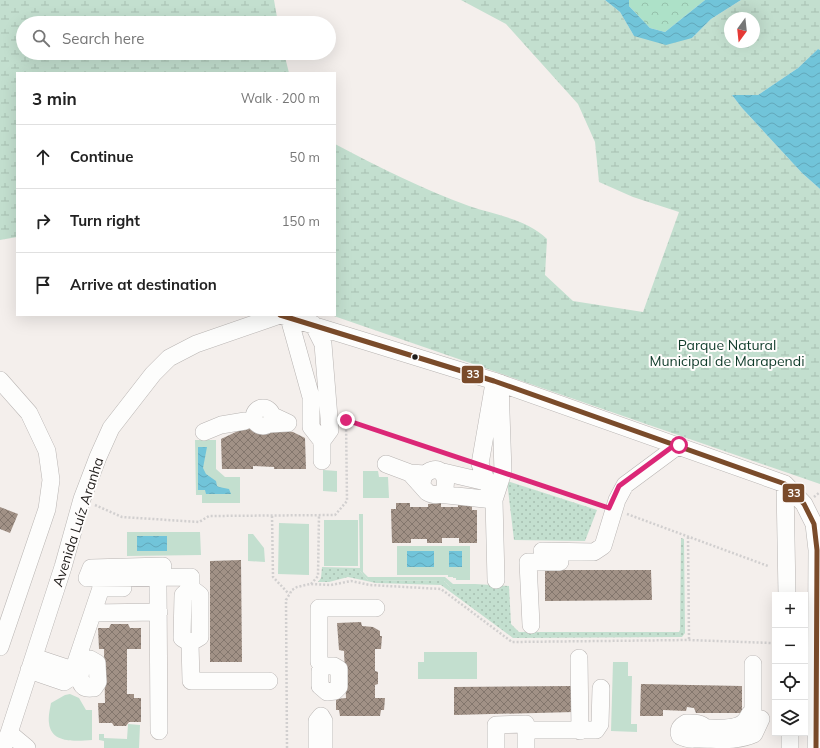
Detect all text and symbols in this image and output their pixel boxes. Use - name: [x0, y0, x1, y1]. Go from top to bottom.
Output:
- north arrow: [724, 12, 760, 48]
- search box: [16, 16, 336, 60]
- icon: search: [30, 27, 52, 49]
- text: Search here: [62, 29, 144, 48]
- text: 3 min: [32, 88, 77, 109]
- text: Walk · 200 m: [241, 90, 320, 106]
- icon: ahead: [32, 146, 54, 168]
- text: Continue: [70, 147, 133, 166]
- text: 50 m: [290, 149, 320, 165]
- icon: right: [32, 210, 54, 232]
- text: Turn right: [70, 211, 140, 230]
- text: 150 m: [282, 213, 320, 229]
- icon: arrive: [32, 274, 54, 296]
- text: Arrive at destination: [70, 275, 217, 294]
- park label: Parque Natural Municipal de Marapendi: [649, 336, 805, 370]
- unlabelled marker: [410, 352, 420, 362]
- line badge: 33: [461, 365, 484, 384]
- text: 33: [466, 367, 480, 381]
- route end: [337, 411, 355, 429]
- route start: [670, 436, 688, 454]
- street label: Avenida Luíz Aranha: [49, 455, 107, 589]
- line badge: 33: [782, 483, 805, 503]
- text: 33: [787, 486, 801, 500]
- map controls: [772, 592, 808, 736]
- button: +: [772, 592, 808, 628]
- button: −: [772, 628, 808, 664]
- button: locate: [772, 664, 808, 700]
- button: layers: [772, 700, 808, 736]

